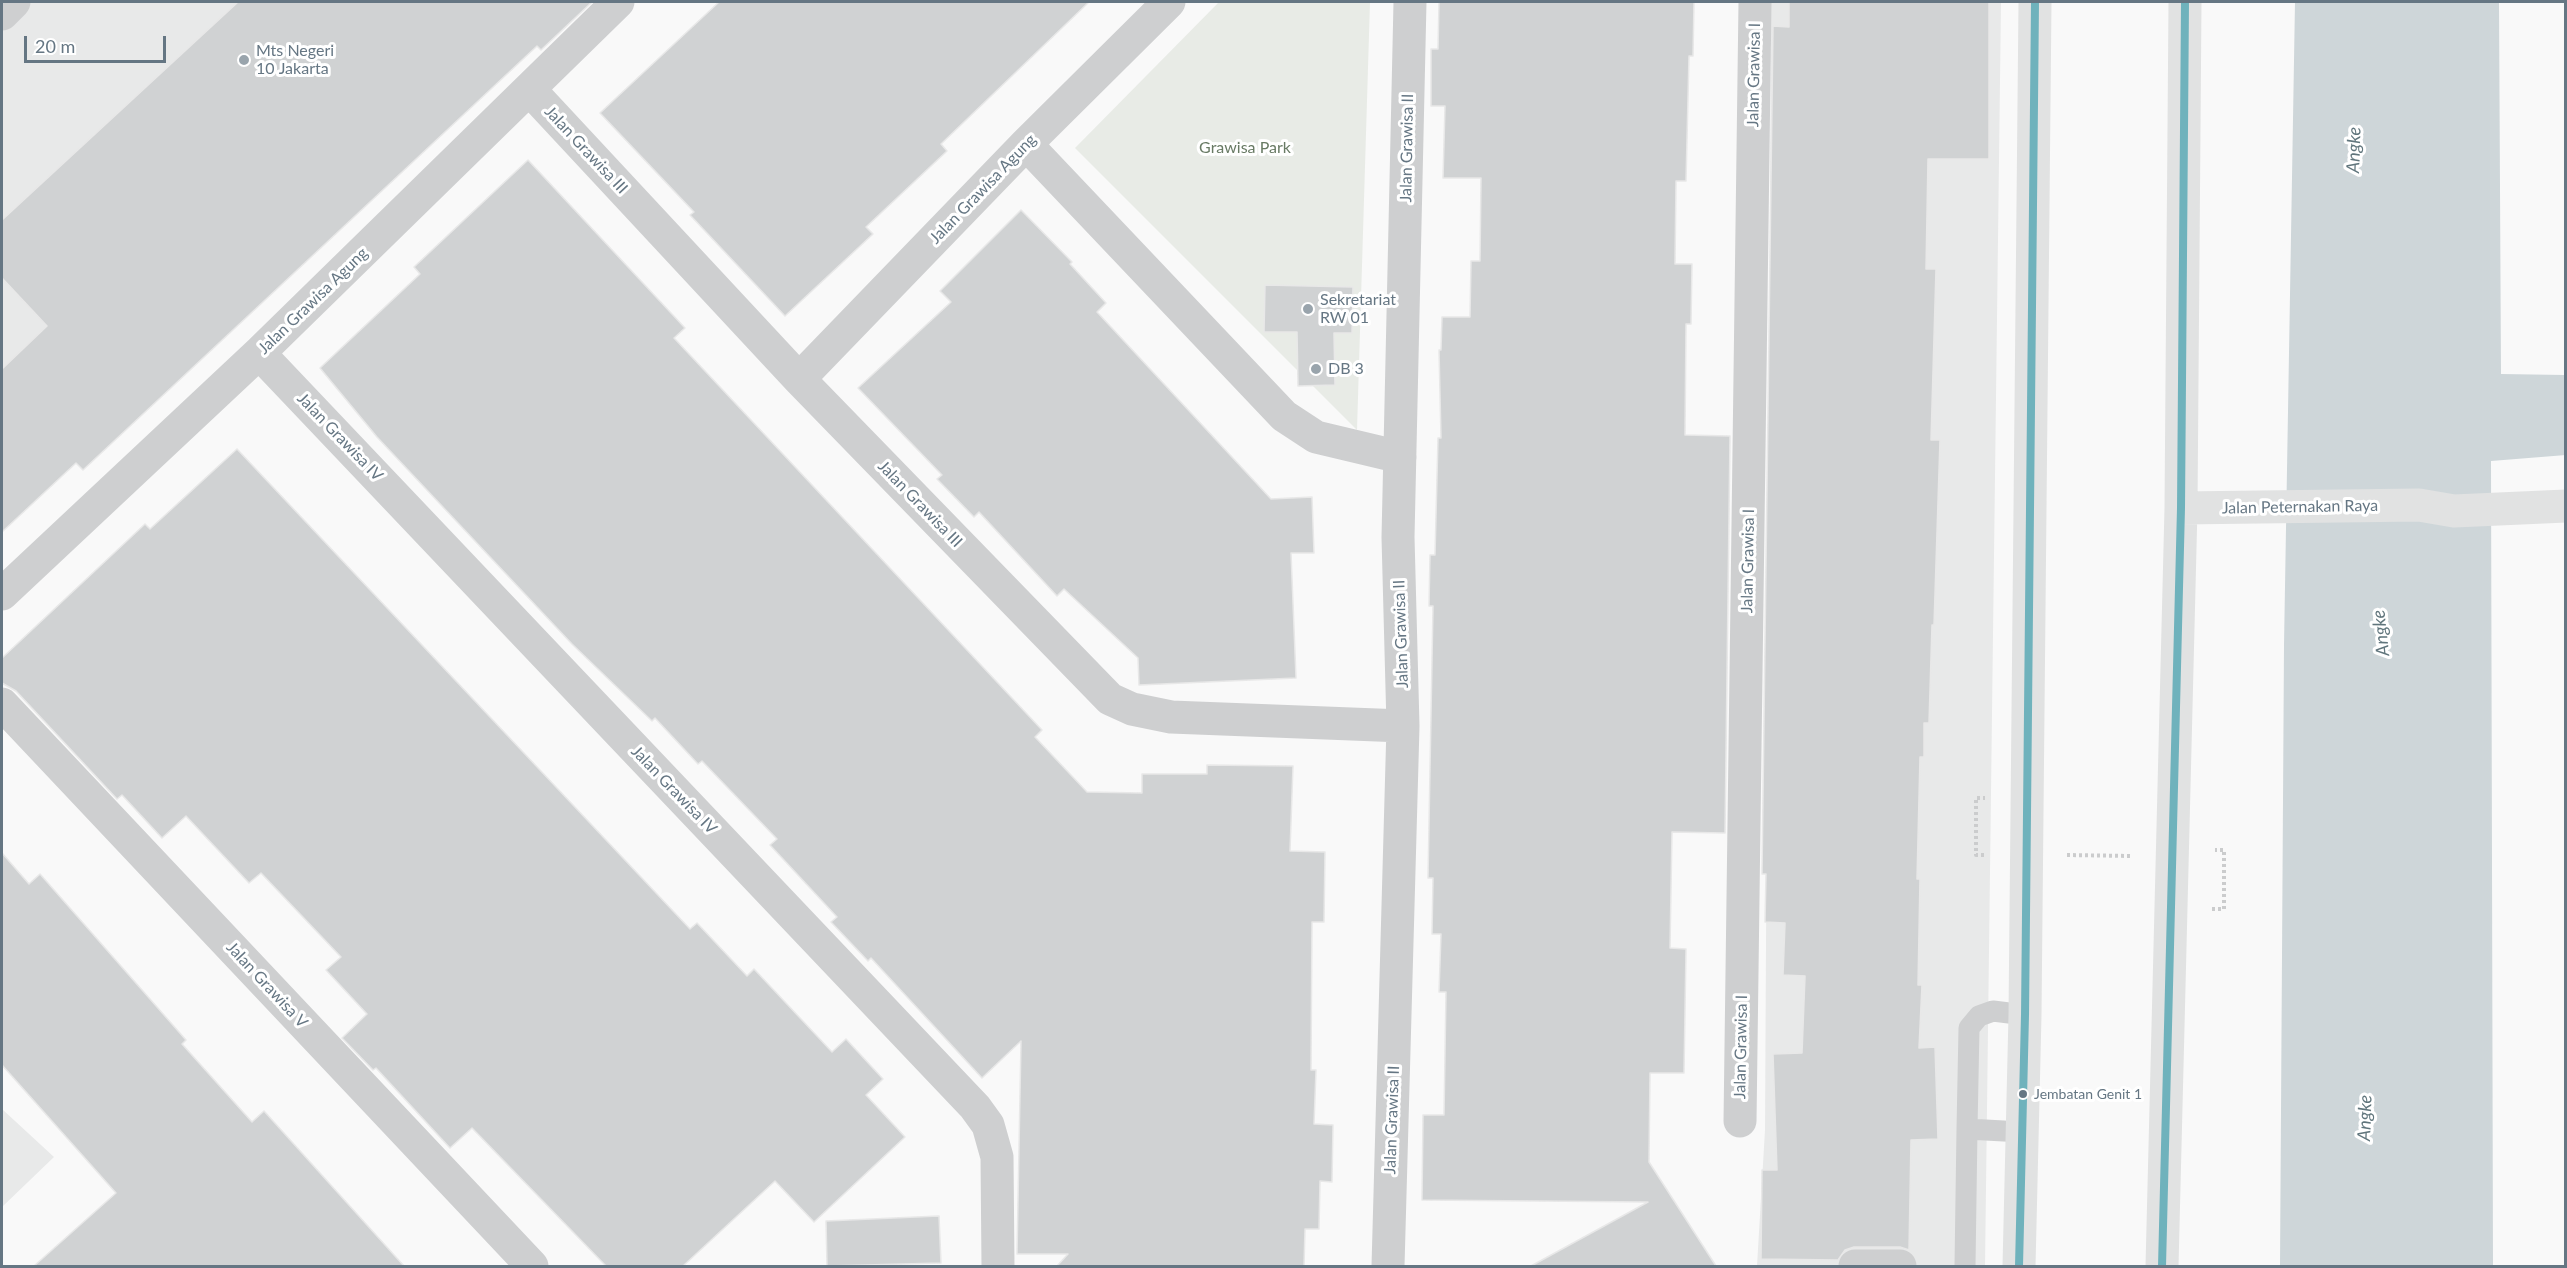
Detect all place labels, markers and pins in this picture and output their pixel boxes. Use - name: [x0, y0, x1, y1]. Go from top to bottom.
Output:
- place label: Mts Negeri 10 Jakarta: [256, 41, 334, 79]
- marker: Mts Negeri 10 Jakarta: [237, 53, 251, 67]
- place label: Sekretariat RW 01: [1320, 290, 1396, 328]
- marker: Sekretariat RW 01: [1301, 302, 1315, 316]
- place label: DB 3: [1328, 359, 1364, 379]
- marker: DB 3: [1309, 362, 1323, 376]
- place label: Jembatan Genit 1: [2034, 1086, 2142, 1102]
- marker: Jembatan Genit 1: [2017, 1088, 2029, 1100]

